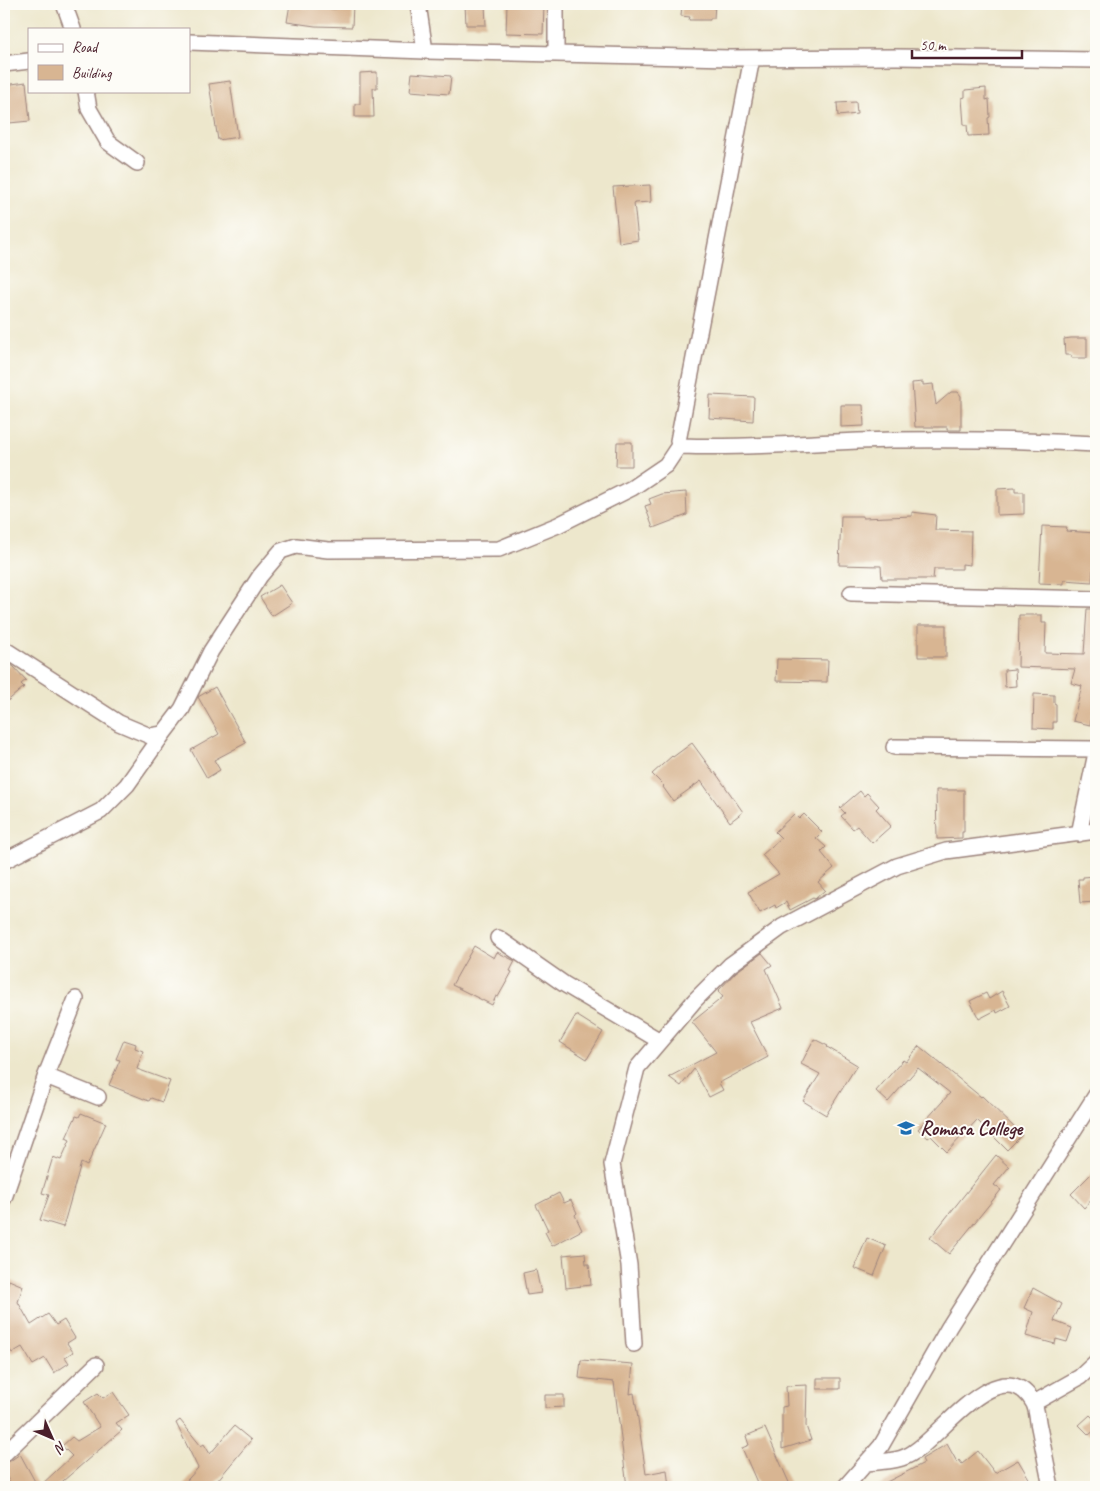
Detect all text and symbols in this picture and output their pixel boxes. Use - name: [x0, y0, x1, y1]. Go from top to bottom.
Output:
- legend: [28, 28, 190, 92]
- scale bar: [912, 28, 1022, 60]
- text: 50 m: [920, 36, 947, 55]
- text: Road: [72, 38, 99, 57]
- text: Building: [72, 64, 112, 83]
- place label: Romasa College: [920, 1116, 1024, 1141]
- school or university icon: Romasa College: [896, 1118, 916, 1138]
- north arrow: [28, 1414, 78, 1464]
- text: N: [50, 1438, 70, 1458]

